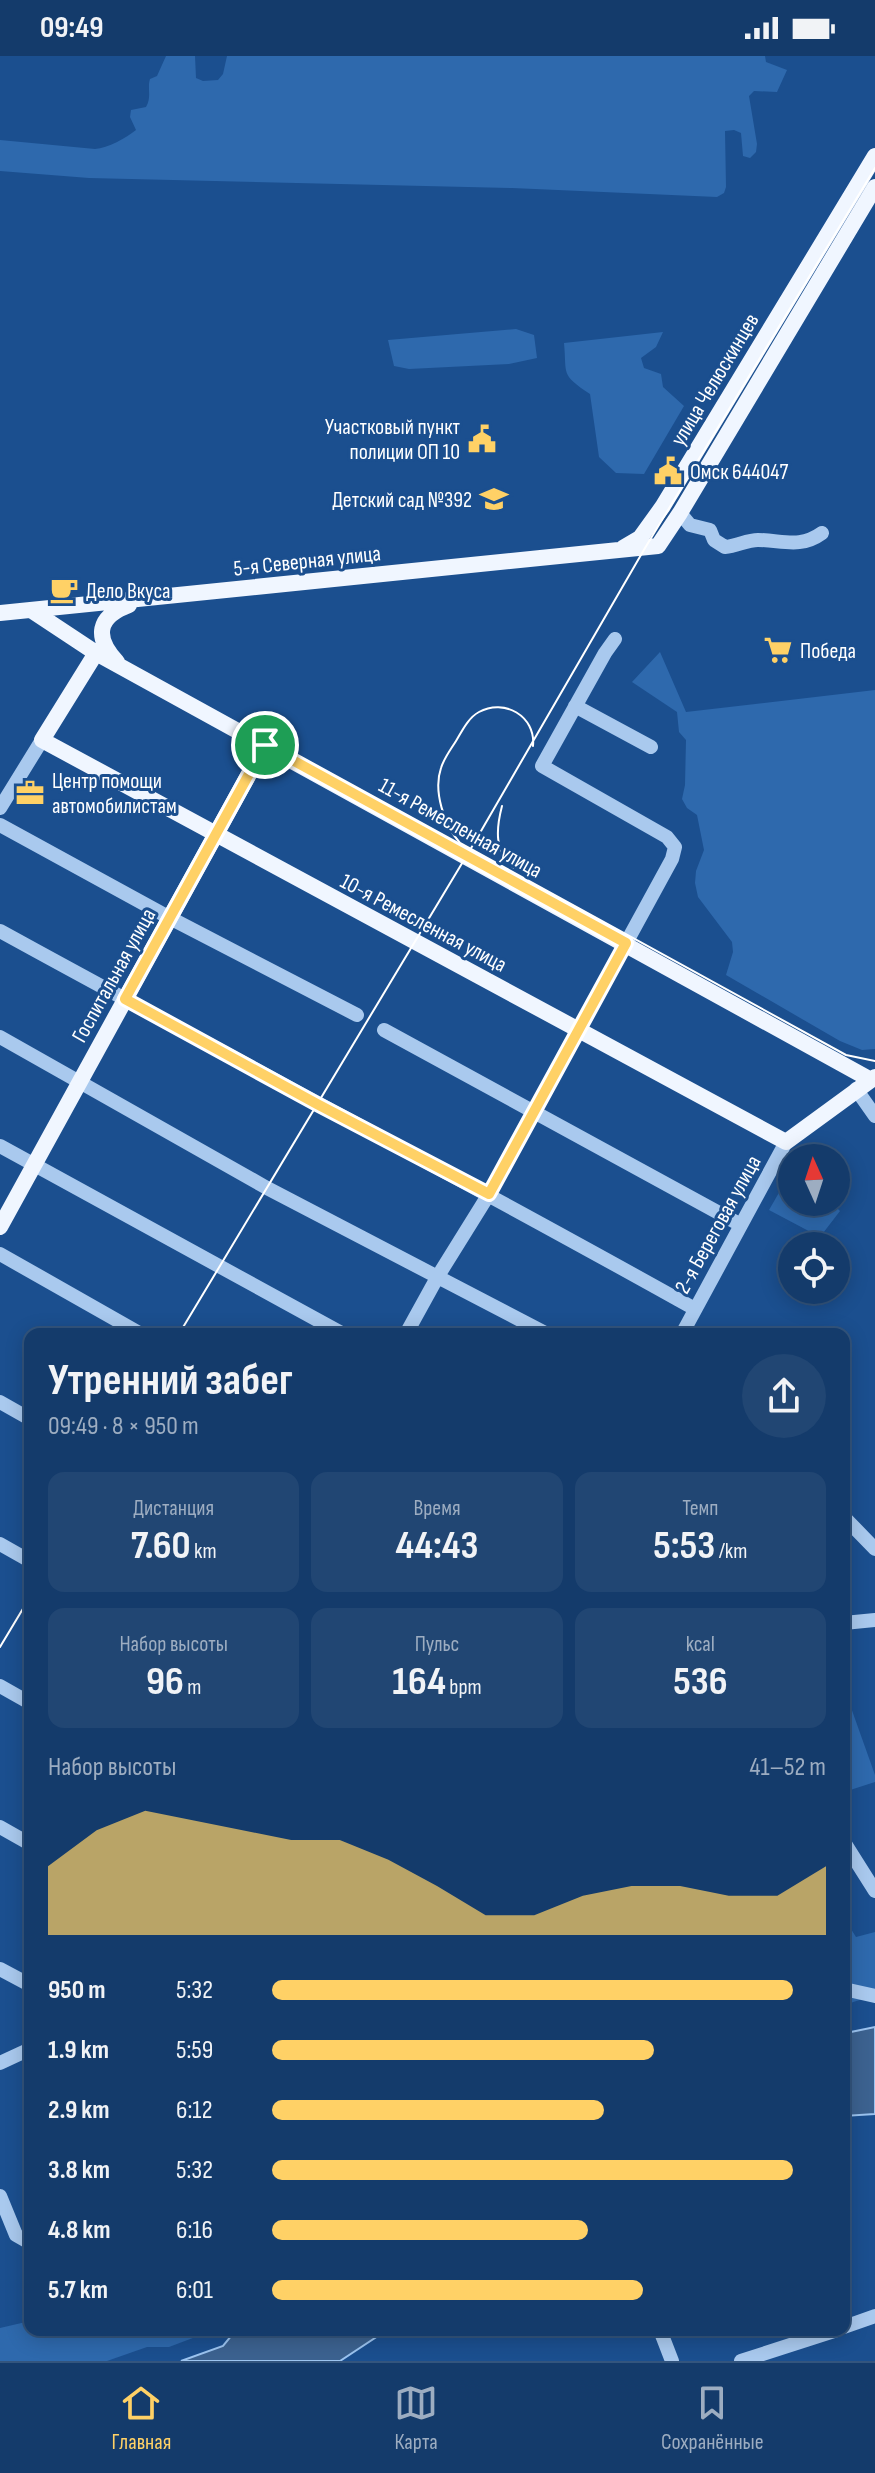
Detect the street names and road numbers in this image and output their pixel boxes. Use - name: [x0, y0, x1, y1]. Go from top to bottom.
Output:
- street label: улица Челюскинцев: [665, 309, 765, 451]
- street label: 5-я Северная улица: [232, 540, 382, 583]
- street label: 11-я Ремесленная улица: [374, 772, 547, 884]
- street label: 10-я Ремесленная улица: [335, 868, 511, 979]
- street label: Госпитальная улица: [66, 904, 162, 1047]
- street label: 2-я Береговая улица: [669, 1151, 767, 1299]

